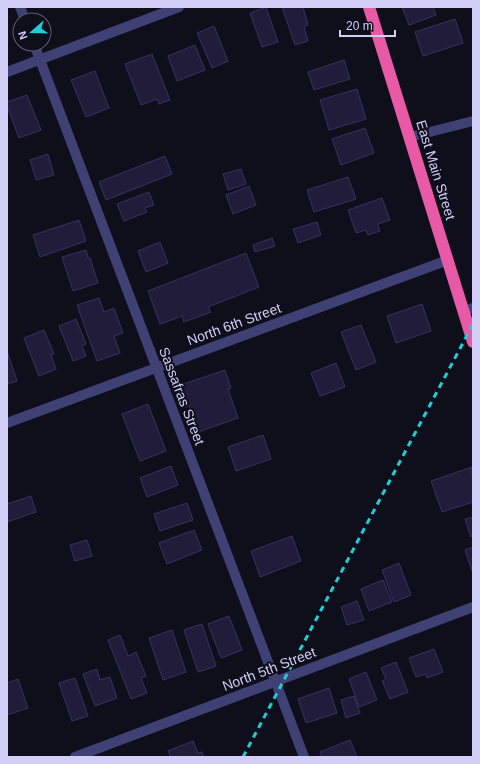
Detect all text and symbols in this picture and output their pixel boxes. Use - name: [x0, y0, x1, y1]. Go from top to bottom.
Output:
- north arrow: [12, 12, 52, 52]
- scale bar: [340, 12, 395, 38]
- text: 20 m: [346, 19, 373, 33]
- text: N: [16, 30, 30, 41]
- street label: East Main Street: [413, 118, 459, 222]
- street label: North 6th Street: [185, 300, 283, 348]
- street label: Sassafras Street: [156, 345, 208, 447]
- street label: North 5th Street: [220, 644, 318, 694]

